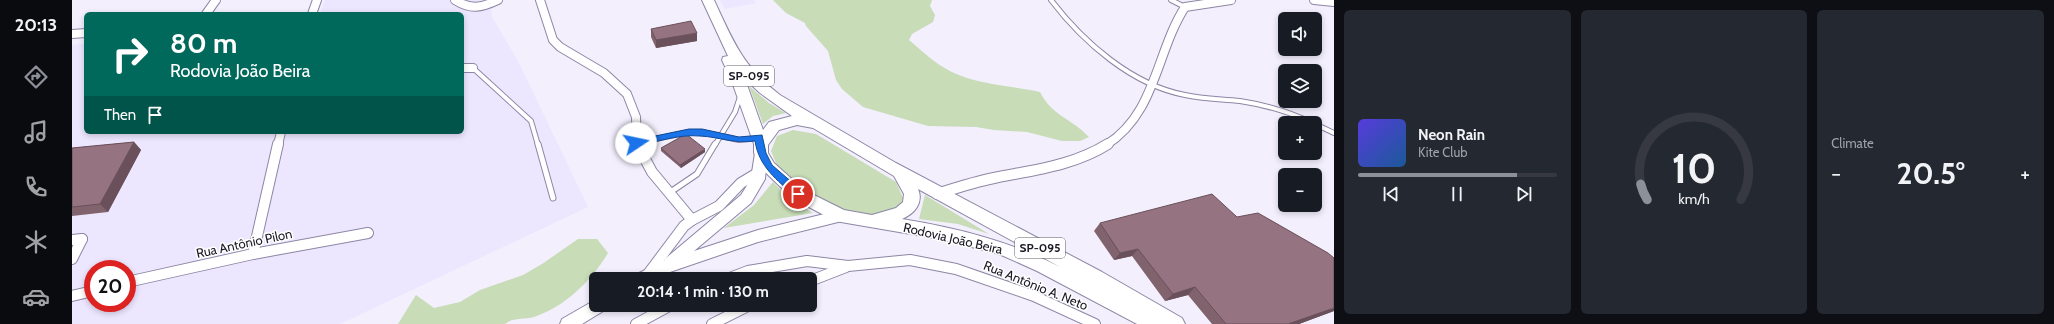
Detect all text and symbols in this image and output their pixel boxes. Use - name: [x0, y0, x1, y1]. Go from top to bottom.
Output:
- map controls: [1278, 12, 1322, 212]
- button: sound: [1278, 12, 1322, 56]
- text: 20:13: [15, 14, 57, 36]
- text: 80 m: [170, 26, 237, 60]
- icon: right: [104, 28, 156, 80]
- text: Rodovia João Beira: [170, 60, 310, 82]
- icon: directions: [22, 63, 50, 91]
- button: layers: [1278, 64, 1322, 108]
- road number: SP-095: [724, 66, 774, 86]
- icon: arrive: [144, 104, 166, 126]
- text: Then: [104, 106, 136, 124]
- button: +: [1278, 116, 1322, 160]
- icon: music: [22, 118, 50, 146]
- position arrow: [615, 122, 657, 164]
- text: Neon Rain: [1418, 126, 1485, 144]
- text: Climate: [1831, 135, 1874, 151]
- text: 10: [1672, 143, 1716, 193]
- text: Kite Club: [1418, 144, 1467, 160]
- text: 20.5°: [1897, 155, 1965, 192]
- text: −: [1831, 160, 1841, 187]
- text: +: [2020, 160, 2030, 187]
- button: −: [1278, 168, 1322, 212]
- icon: phone: [22, 173, 50, 201]
- pin: [781, 177, 815, 211]
- icon: arrive: [787, 183, 809, 205]
- icon: previous: [1380, 183, 1402, 205]
- icon: pause: [1446, 183, 1468, 205]
- icon: next: [1513, 183, 1535, 205]
- text: km/h: [1678, 190, 1710, 208]
- street label: Rodovia João Beira: [902, 219, 1005, 257]
- street label: Rua Antônio Pilon: [194, 225, 294, 261]
- icon: climate: [22, 228, 50, 256]
- road number: SP-095: [1015, 238, 1065, 258]
- street label: Rua Antônio A. Neto: [981, 257, 1091, 313]
- speed limit sign: 20: [84, 260, 136, 312]
- icon: car: [22, 283, 50, 311]
- text: 20:14 · 1 min · 130 m: [637, 283, 769, 301]

